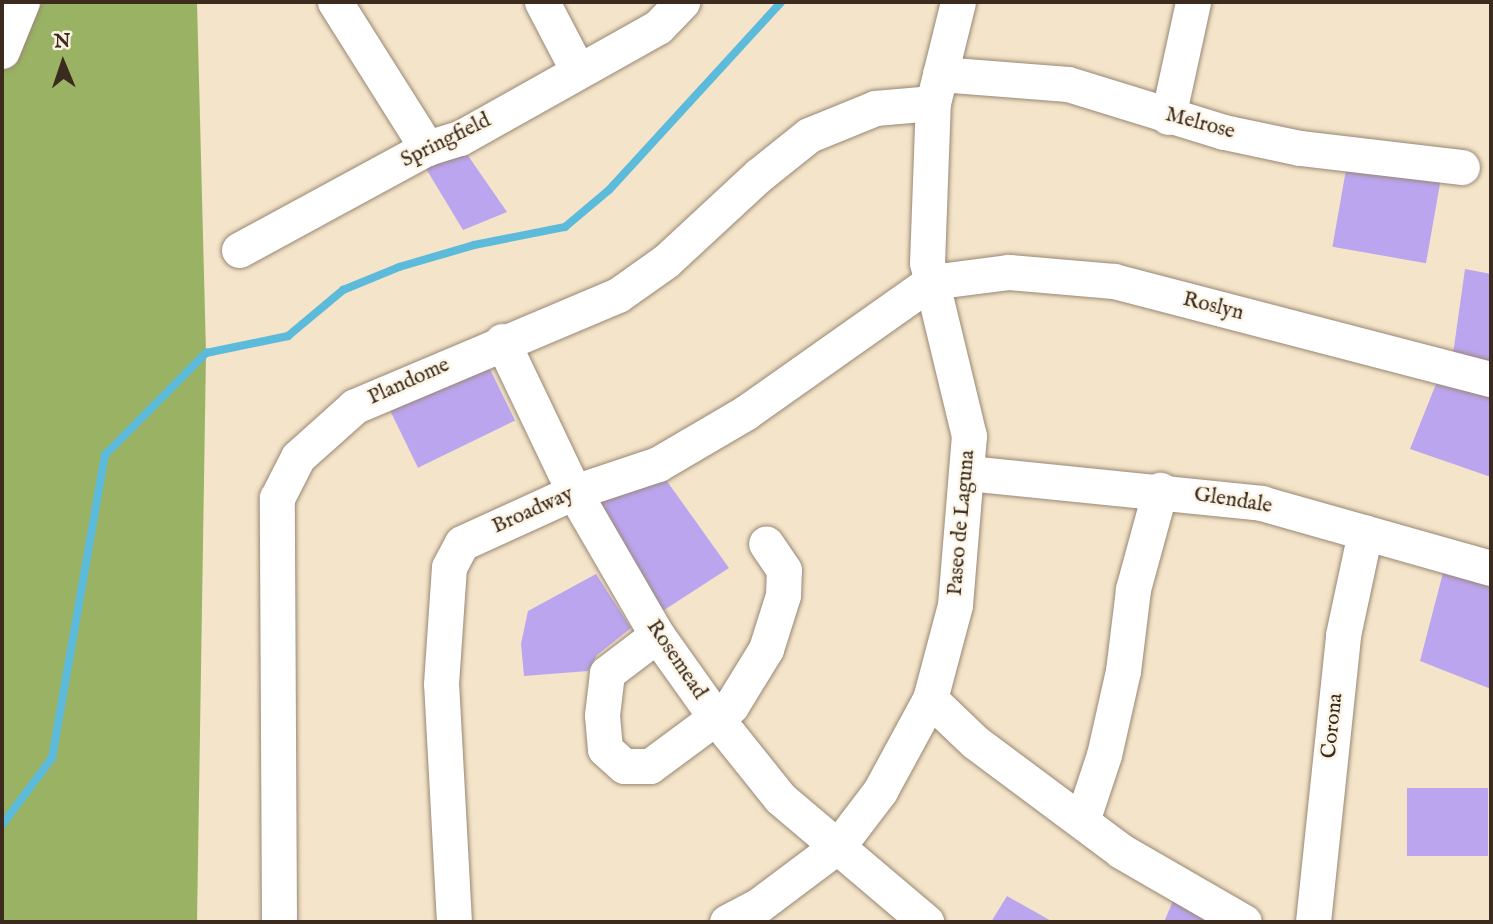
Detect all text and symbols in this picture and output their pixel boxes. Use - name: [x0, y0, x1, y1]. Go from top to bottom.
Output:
- north arrow: [28, 28, 98, 98]
- text: N: [54, 30, 71, 54]
- street label: Melrose: [1162, 103, 1238, 145]
- street label: Springfield: [397, 108, 495, 174]
- street label: Roslyn: [1180, 287, 1246, 327]
- street label: Plandome: [364, 353, 454, 411]
- street label: Paseo de Laguna: [943, 449, 981, 597]
- street label: Broadway: [489, 482, 577, 540]
- street label: Glendale: [1192, 482, 1274, 520]
- street label: Rosemead: [640, 616, 712, 704]
- street label: Corona: [1317, 692, 1349, 760]

